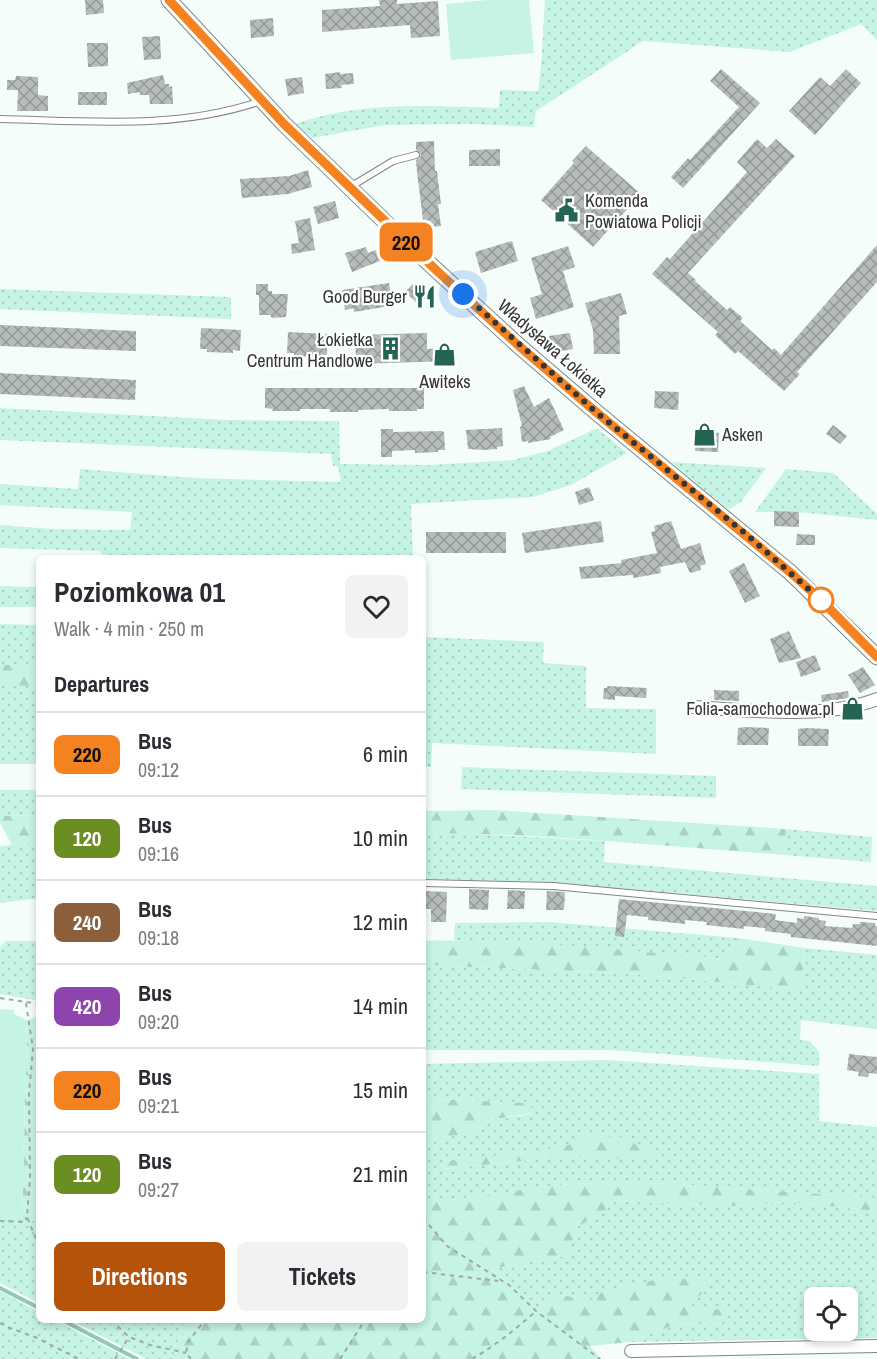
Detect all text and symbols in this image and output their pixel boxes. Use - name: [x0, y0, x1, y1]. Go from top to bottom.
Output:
- place label: Komenda Powiatowa Policji: [585, 188, 702, 234]
- public building icon: Komenda Powiatowa Policji: [554, 197, 580, 223]
- line badge: 220: [372, 222, 440, 262]
- text: 220: [392, 228, 420, 257]
- your location: [448, 279, 478, 309]
- restaurant icon: Good Burger: [412, 283, 438, 309]
- place label: Good Burger: [322, 284, 407, 309]
- street label: Władysława Łokietka: [492, 293, 614, 403]
- place label: Łokietka Centrum Handlowe: [247, 327, 373, 373]
- building icon: Łokietka Centrum Handlowe: [378, 336, 404, 362]
- shop icon: Awiteks: [432, 342, 458, 368]
- place label: Awiteks: [418, 369, 471, 394]
- shop icon: Asken: [691, 421, 717, 447]
- place label: Asken: [721, 422, 763, 447]
- text: Poziomkowa 01: [54, 573, 225, 611]
- button: heart: [345, 575, 408, 638]
- unlabelled marker: [808, 587, 834, 613]
- text: Walk · 4 min · 250 m: [54, 615, 204, 642]
- text: Departures: [54, 669, 149, 699]
- shop icon: Folia-samochodowa.pl: [839, 695, 865, 721]
- place label: Folia-samochodowa.pl: [686, 696, 834, 721]
- text: Bus: [138, 726, 172, 756]
- text: 6 min: [363, 739, 408, 769]
- text: 220: [73, 740, 101, 769]
- text: 09:12: [138, 756, 179, 783]
- text: Bus: [138, 810, 172, 840]
- text: 10 min: [353, 823, 408, 853]
- text: 120: [73, 824, 101, 853]
- text: 09:16: [138, 840, 179, 867]
- text: Bus: [138, 894, 172, 924]
- text: 12 min: [353, 907, 408, 937]
- text: 240: [73, 908, 101, 937]
- text: 09:18: [138, 924, 179, 951]
- text: Bus: [138, 978, 172, 1008]
- text: 14 min: [353, 991, 408, 1021]
- text: 420: [73, 992, 101, 1021]
- text: 09:20: [138, 1008, 179, 1035]
- text: Bus: [138, 1062, 172, 1092]
- text: 15 min: [353, 1075, 408, 1105]
- text: 220: [73, 1076, 101, 1105]
- text: 09:21: [138, 1092, 179, 1119]
- text: Bus: [138, 1146, 172, 1176]
- text: 21 min: [353, 1159, 408, 1189]
- text: 120: [73, 1160, 101, 1189]
- text: 09:27: [138, 1176, 179, 1203]
- button: Directions: [54, 1242, 225, 1311]
- button: Tickets: [237, 1242, 408, 1311]
- map controls: [804, 1287, 858, 1341]
- button: locate: [804, 1287, 858, 1341]

